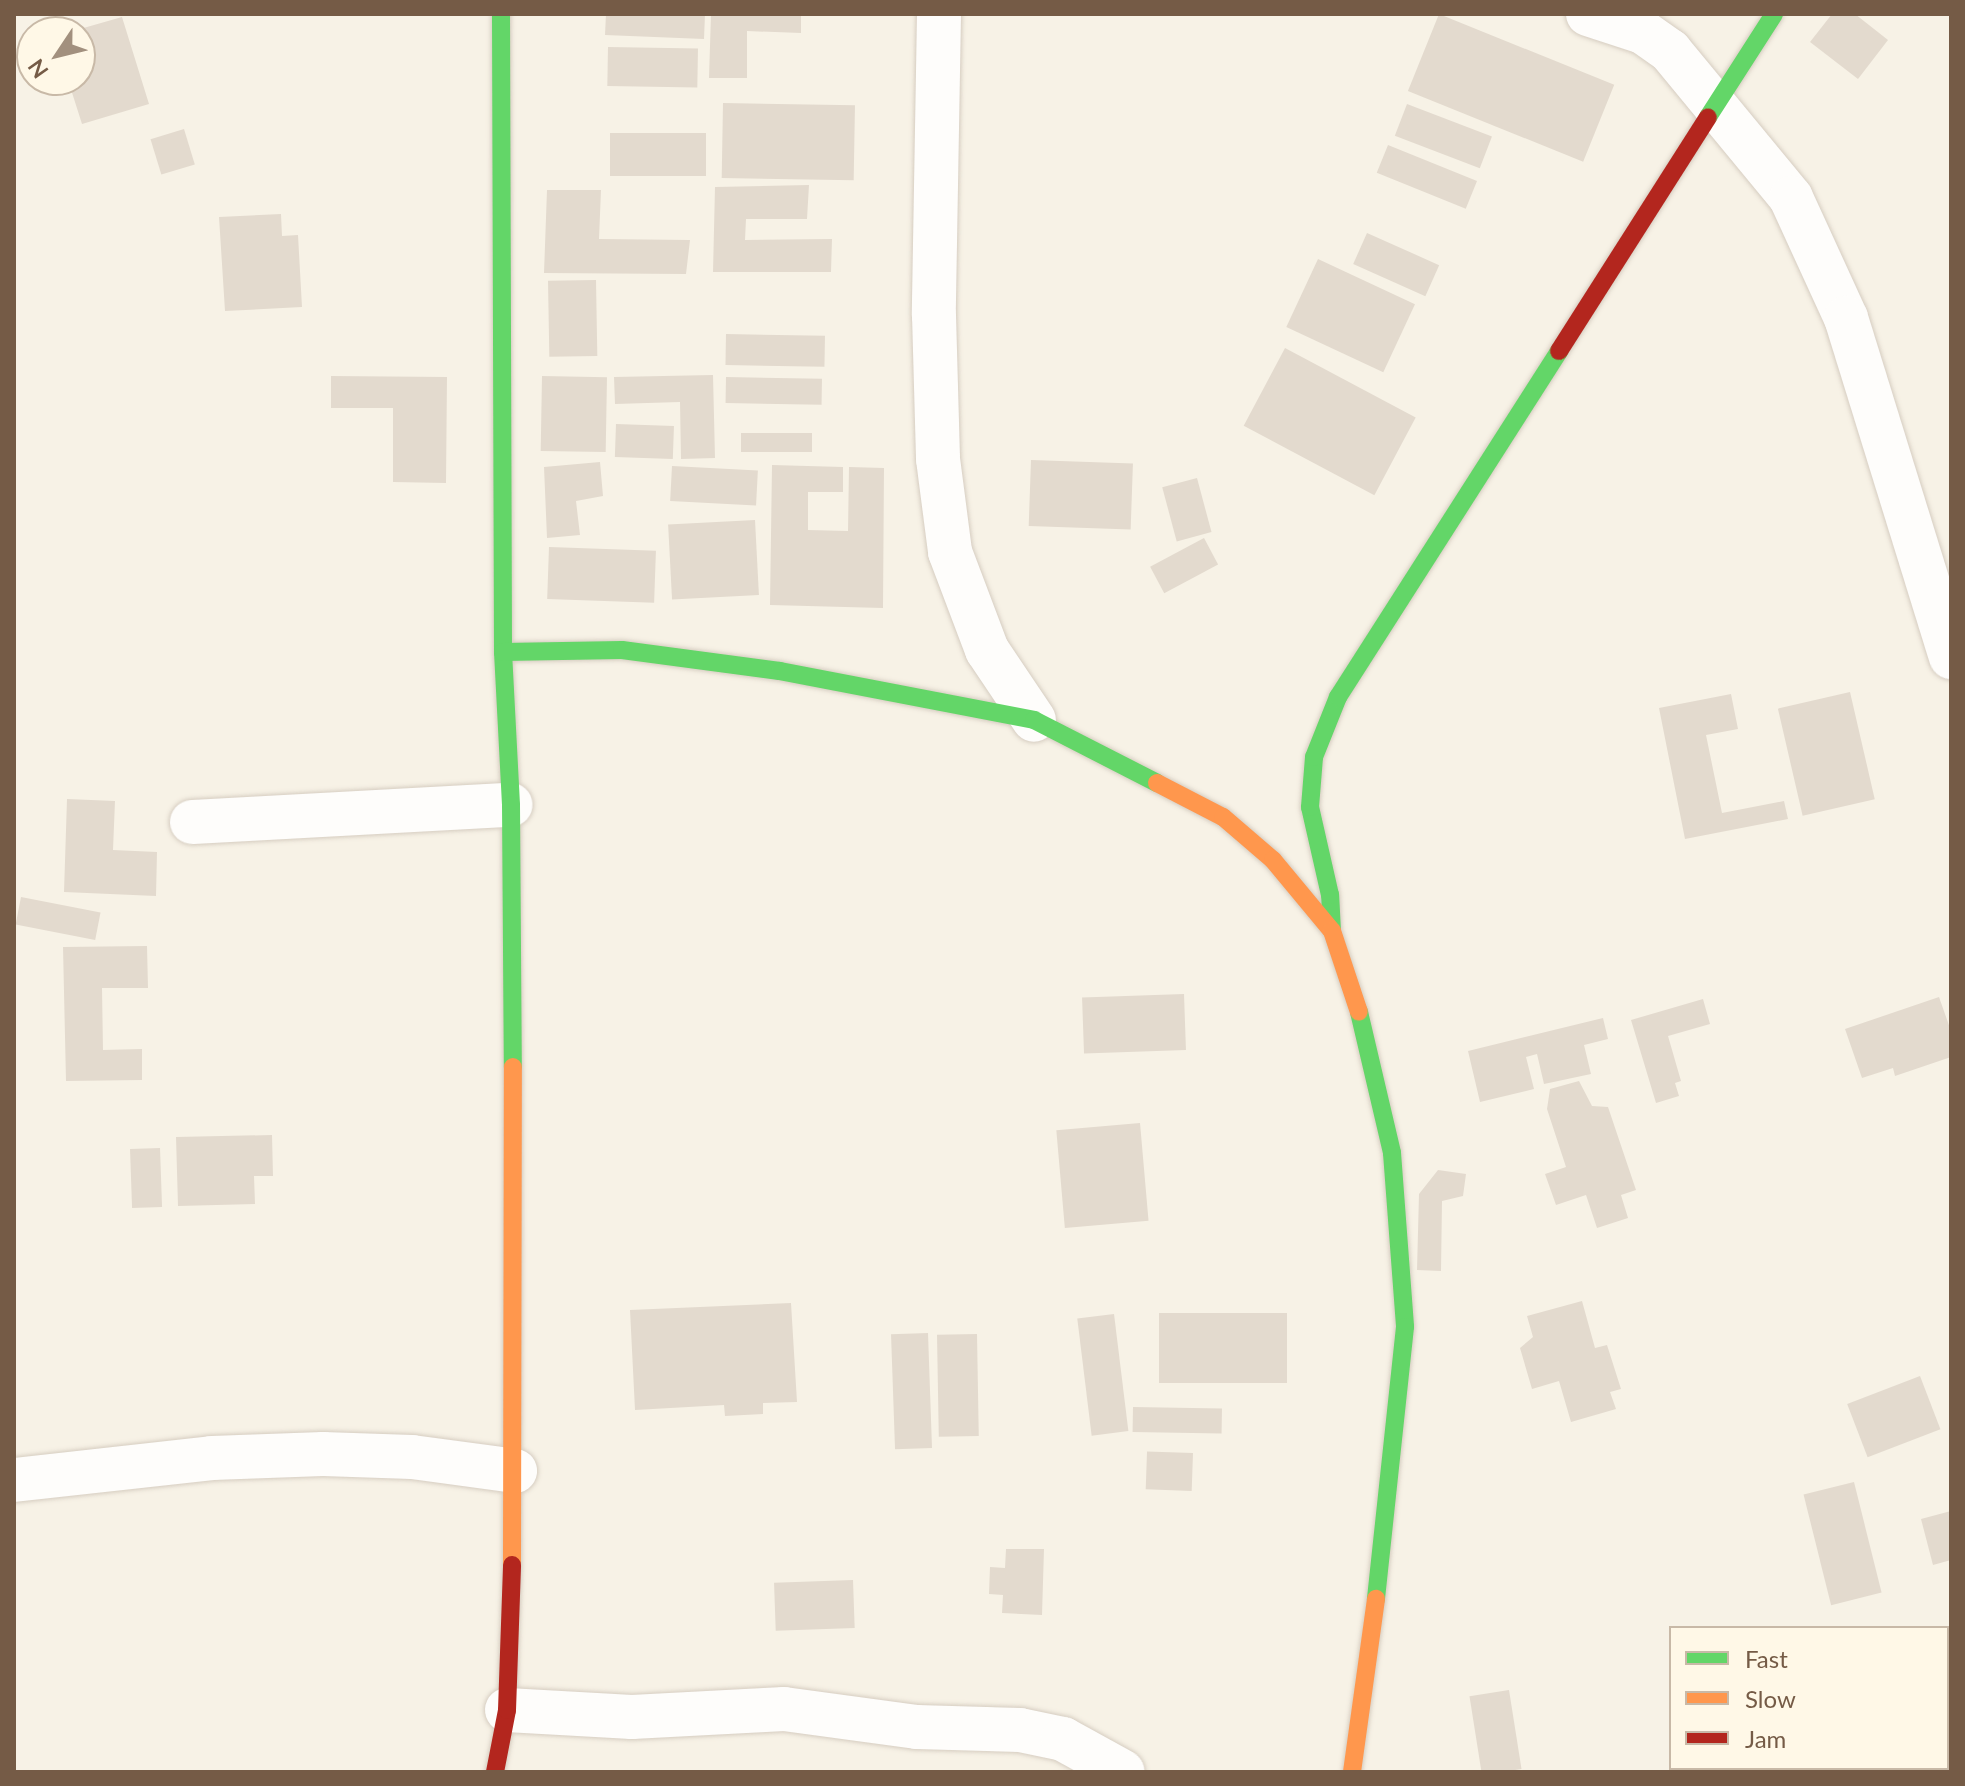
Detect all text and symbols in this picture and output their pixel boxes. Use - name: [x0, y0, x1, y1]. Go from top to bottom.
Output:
- north arrow: [16, 16, 96, 96]
- text: N: [22, 54, 53, 84]
- legend: [1669, 1626, 1949, 1770]
- text: Fast: [1745, 1644, 1788, 1673]
- text: Slow: [1745, 1684, 1796, 1713]
- text: Jam: [1745, 1724, 1786, 1753]

